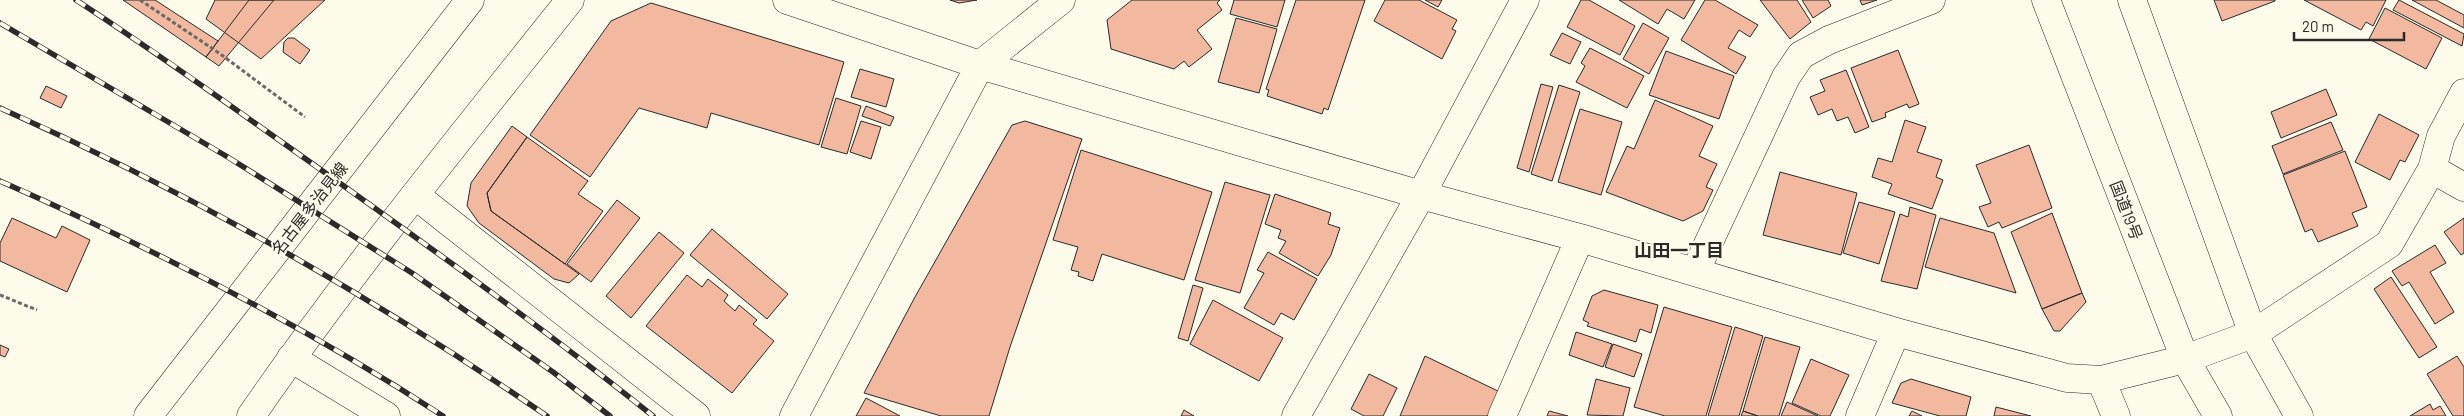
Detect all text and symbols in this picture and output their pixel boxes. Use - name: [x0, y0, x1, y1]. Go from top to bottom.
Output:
- scale bar: [2294, 10, 2404, 42]
- text: 20 m: [2302, 17, 2334, 35]
- street label: 名古屋多治見線: [267, 158, 351, 258]
- street label: 国道19号: [2107, 178, 2147, 242]
- district label: 山田一丁目: [1634, 239, 1724, 261]

